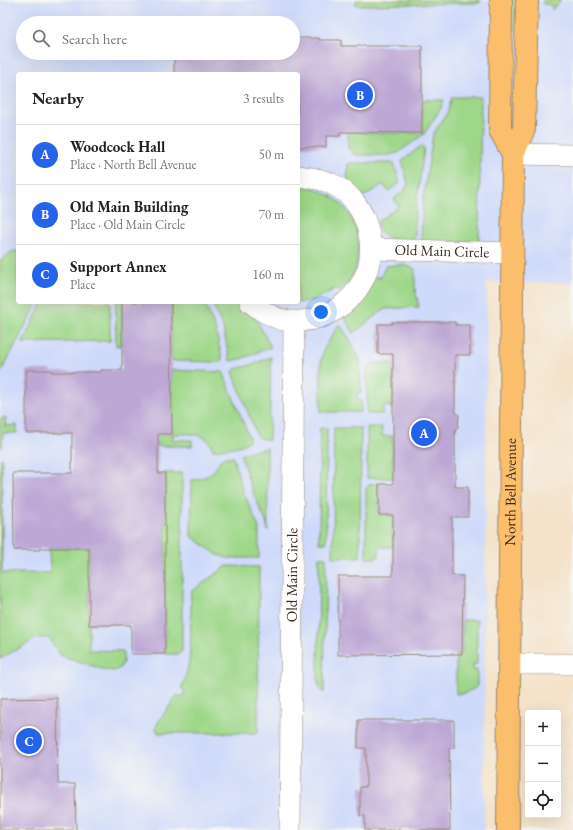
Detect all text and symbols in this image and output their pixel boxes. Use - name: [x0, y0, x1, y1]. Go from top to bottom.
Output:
- search box: [16, 16, 300, 60]
- icon: search: [30, 27, 52, 49]
- text: Search here: [62, 29, 127, 48]
- pin: B: [347, 80, 373, 110]
- text: Nearby: [32, 87, 84, 109]
- text: 3 results: [243, 90, 284, 107]
- text: Woodcock Hall: [70, 137, 165, 156]
- text: A: [40, 146, 50, 163]
- text: 50 m: [259, 146, 284, 163]
- text: Place · North Bell Avenue: [70, 156, 197, 173]
- text: Old Main Building: [70, 197, 189, 216]
- text: B: [41, 206, 49, 223]
- text: 70 m: [259, 206, 284, 223]
- text: Place · Old Main Circle: [70, 216, 185, 233]
- street label: Old Main Circle: [395, 240, 490, 261]
- text: Support Annex: [70, 257, 167, 276]
- text: C: [40, 266, 50, 283]
- text: 160 m: [253, 266, 284, 283]
- text: Place: [70, 276, 96, 293]
- your location: [311, 302, 331, 322]
- pin: A: [411, 418, 437, 448]
- street label: North Bell Avenue: [500, 438, 520, 546]
- street label: Old Main Circle: [282, 528, 301, 622]
- map controls: [525, 710, 561, 818]
- button: +: [525, 710, 561, 746]
- pin: C: [16, 726, 42, 756]
- button: −: [525, 746, 561, 782]
- button: locate: [525, 782, 561, 818]

